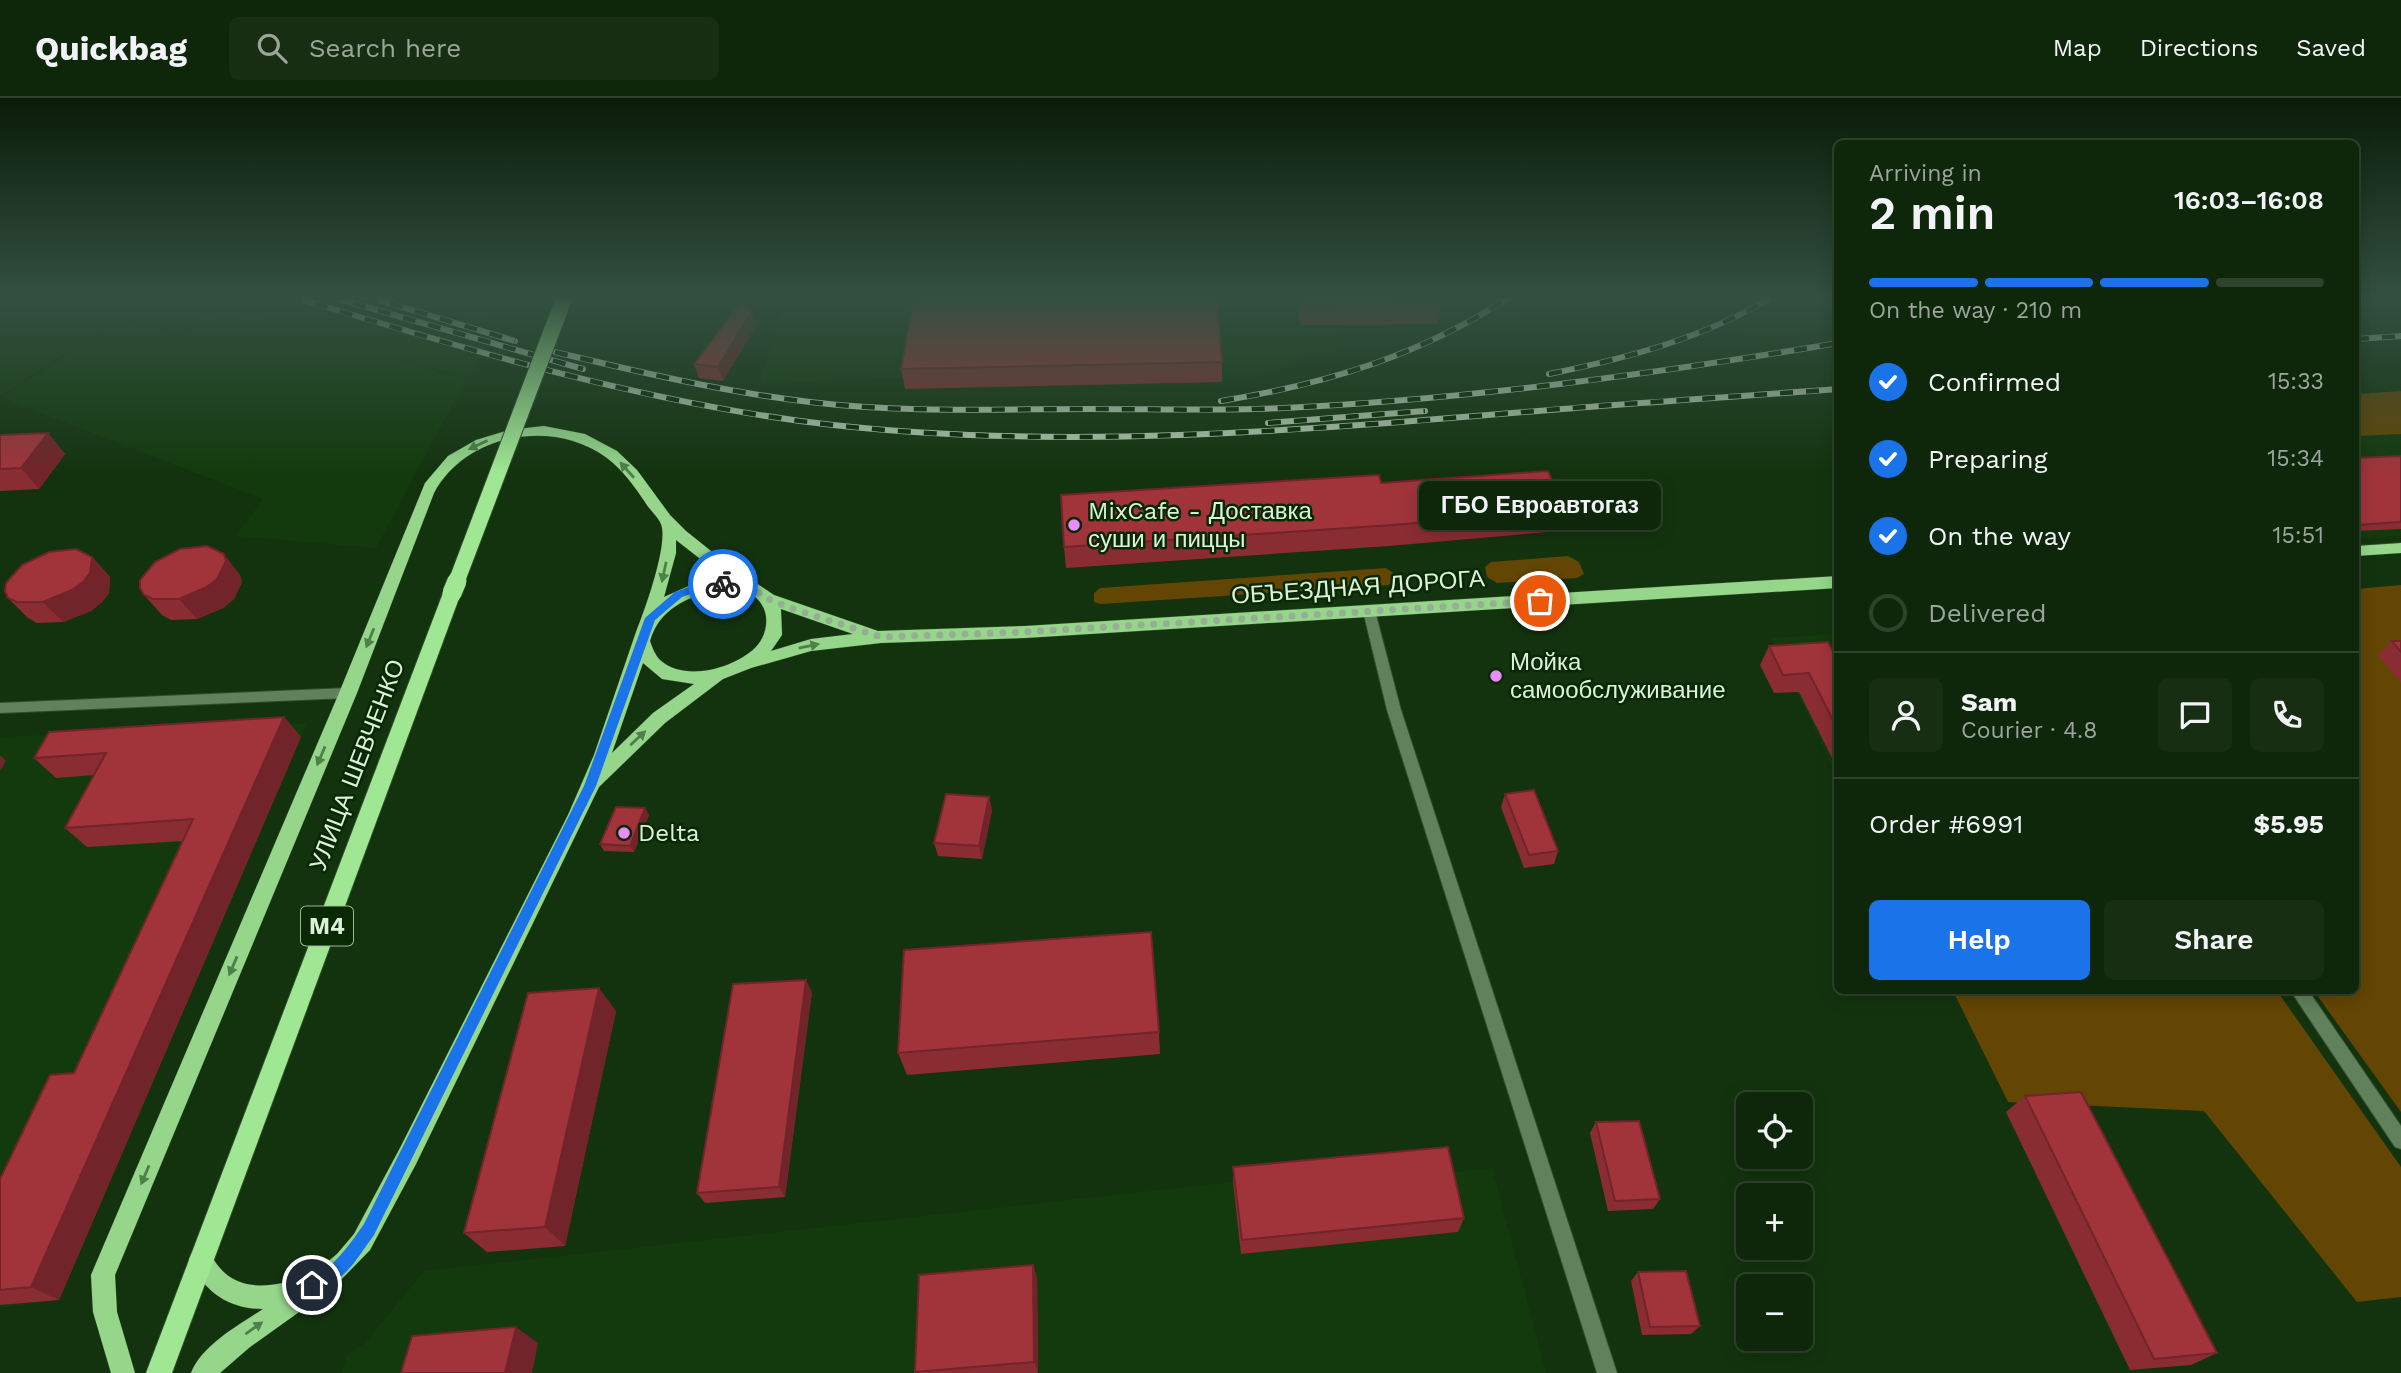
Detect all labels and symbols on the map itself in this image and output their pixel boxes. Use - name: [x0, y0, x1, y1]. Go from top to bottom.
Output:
- one-way arrow: [468, 439, 488, 451]
- one-way arrow: [620, 462, 636, 479]
- callout: ГБО Евроавтогаз: [1419, 482, 1661, 531]
- place label: MixCafe - Доставка суши и пиццы: [1088, 497, 1313, 553]
- marker: MixCafe - Доставка суши и пиццы: [1066, 517, 1082, 533]
- courier: [688, 549, 758, 619]
- one-way arrow: [658, 561, 669, 583]
- street label: ОБЪЕЗДНАЯ ДОРОГА: [1230, 564, 1486, 610]
- pin: [1510, 571, 1570, 631]
- one-way arrow: [364, 627, 375, 648]
- one-way arrow: [798, 640, 820, 651]
- place label: Мойка самообслуживание: [1510, 648, 1726, 704]
- street label: УЛИЦА ШЕВЧЕНКО: [304, 655, 410, 875]
- marker: Мойка самообслуживание: [1488, 668, 1504, 684]
- one-way arrow: [629, 730, 646, 746]
- one-way arrow: [316, 746, 327, 767]
- place label: Delta: [638, 819, 700, 847]
- marker: Delta: [616, 825, 632, 841]
- road number: M4: [301, 906, 353, 946]
- one-way arrow: [227, 955, 238, 976]
- one-way arrow: [139, 1165, 150, 1186]
- pin: [282, 1255, 342, 1315]
- one-way arrow: [245, 1321, 263, 1335]

